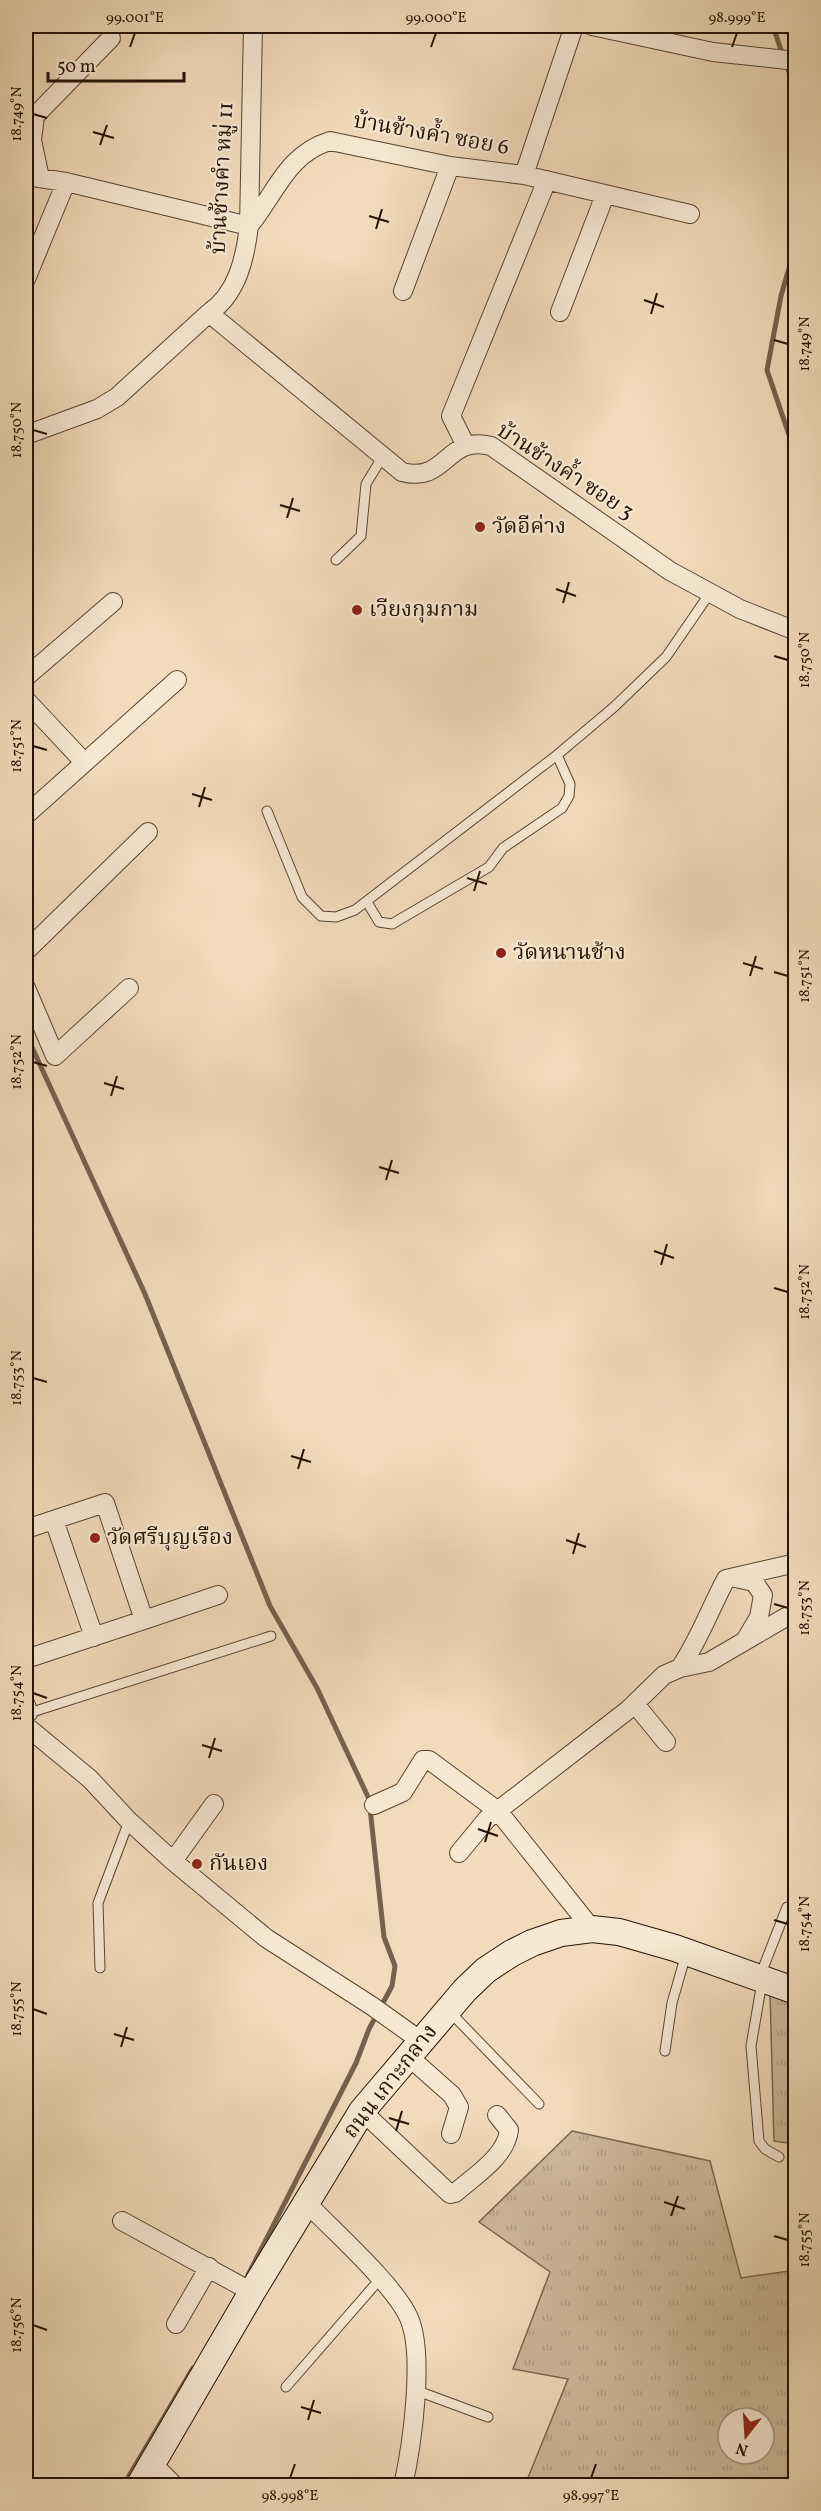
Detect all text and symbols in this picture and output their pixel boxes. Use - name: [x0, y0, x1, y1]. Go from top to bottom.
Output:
- text: 99.001°E: [106, 8, 164, 29]
- text: 99.000°E: [405, 8, 467, 29]
- text: 98.999°E: [709, 8, 765, 29]
- scale bar: [48, 45, 184, 83]
- text: 50 m: [57, 55, 96, 80]
- text: 18.749°N: [7, 86, 28, 142]
- street label: บ้านช้างคำ หมู่ 11: [204, 101, 242, 255]
- street label: บ้านช้างค้ำ ซอย 6: [351, 103, 512, 164]
- text: 18.749°N: [795, 316, 816, 372]
- text: 18.750°N: [7, 402, 28, 458]
- street label: บ้านช้างค้ำ ซอย 3: [490, 414, 641, 528]
- place label: วัดอีค่าง: [492, 512, 566, 543]
- marker: วัดอีค่าง: [473, 520, 487, 534]
- place label: เวียงกุมกาม: [369, 595, 478, 626]
- marker: เวียงกุมกาม: [350, 603, 364, 617]
- text: 18.750°N: [795, 632, 816, 688]
- text: 18.751°N: [7, 719, 28, 773]
- place label: วัดหนานช้าง: [513, 938, 626, 969]
- marker: วัดหนานช้าง: [494, 946, 508, 960]
- text: 18.751°N: [795, 949, 816, 1003]
- text: 18.752°N: [7, 1034, 28, 1090]
- text: 18.752°N: [795, 1264, 816, 1320]
- text: 18.753°N: [7, 1350, 28, 1406]
- place label: วัดศรีบุญเรือง: [107, 1523, 233, 1554]
- marker: วัดศรีบุญเรือง: [88, 1531, 102, 1545]
- text: 18.753°N: [795, 1580, 816, 1636]
- text: 18.754°N: [7, 1665, 28, 1721]
- place label: กันเอง: [209, 1849, 268, 1880]
- marker: กันเอง: [190, 1857, 204, 1871]
- text: 18.754°N: [795, 1896, 816, 1952]
- text: 18.755°N: [7, 1981, 28, 2037]
- street label: ถนน เกาะกลาง: [336, 2018, 446, 2146]
- text: 18.755°N: [795, 2212, 816, 2268]
- text: 18.756°N: [7, 2297, 28, 2353]
- north arrow: [716, 2406, 776, 2466]
- text: N: [733, 2436, 751, 2461]
- text: 98.998°E: [262, 2486, 318, 2507]
- text: 98.997°E: [563, 2486, 619, 2507]

